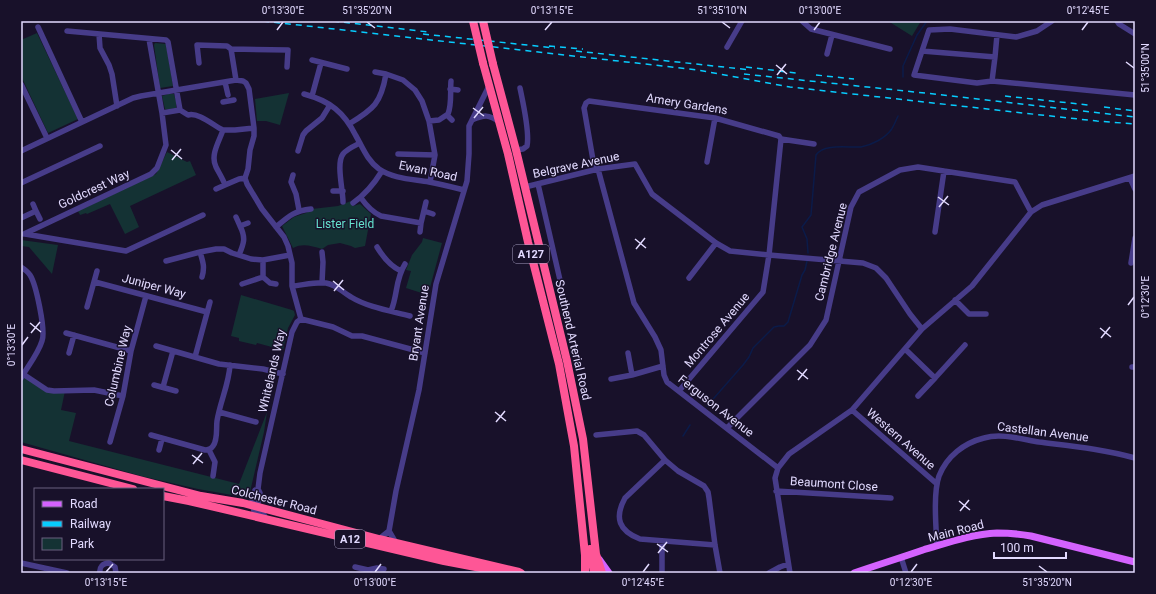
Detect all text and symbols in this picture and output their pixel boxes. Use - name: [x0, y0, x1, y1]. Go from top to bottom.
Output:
- text: 0°13'30"E: [262, 5, 305, 16]
- text: 51°35'20"N: [342, 5, 392, 16]
- text: 0°13'15"E: [531, 5, 574, 16]
- text: 51°35'10"N: [697, 5, 747, 16]
- text: 0°13'00"E: [799, 5, 842, 16]
- text: 0°12'45"E: [1067, 5, 1110, 16]
- text: 51°35'00"N: [1140, 43, 1151, 93]
- street label: Amery Gardens: [645, 91, 729, 117]
- street label: Belgrave Avenue: [531, 149, 621, 181]
- street label: Ewan Road: [398, 158, 458, 184]
- street label: Goldcrest Way: [56, 166, 132, 212]
- street label: Cambridge Avenue: [812, 201, 850, 303]
- park label: Lister Field: [316, 217, 374, 231]
- road number: A127: [513, 245, 549, 263]
- street label: Juniper Way: [121, 271, 188, 301]
- text: 0°12'30"E: [1140, 275, 1151, 318]
- street label: Southend Arterial Road: [552, 278, 594, 402]
- street label: Bryant Avenue: [406, 284, 432, 362]
- street label: Montrose Avenue: [682, 290, 752, 370]
- text: 0°13'30"E: [6, 323, 17, 366]
- street label: Columbine Way: [102, 324, 134, 408]
- street label: Whitelands Way: [256, 328, 288, 414]
- street label: Ferguson Avenue: [675, 372, 757, 440]
- street label: Western Avenue: [864, 405, 938, 473]
- street label: Castellan Avenue: [996, 419, 1090, 445]
- street label: Beaumont Close: [790, 474, 878, 494]
- street label: Colchester Road: [230, 483, 318, 517]
- legend: [34, 488, 164, 560]
- text: Road: [70, 497, 98, 511]
- text: Railway: [70, 517, 111, 531]
- street label: Main Road: [927, 517, 985, 545]
- road number: A12: [335, 530, 365, 548]
- scale bar: [994, 534, 1066, 560]
- text: Park: [70, 537, 95, 551]
- text: 100 m: [1000, 541, 1034, 555]
- text: 0°13'15"E: [85, 577, 128, 588]
- text: 0°13'00"E: [354, 577, 397, 588]
- text: 0°12'45"E: [622, 577, 665, 588]
- text: 0°12'30"E: [890, 577, 933, 588]
- text: 51°35'20"N: [1022, 577, 1072, 588]

